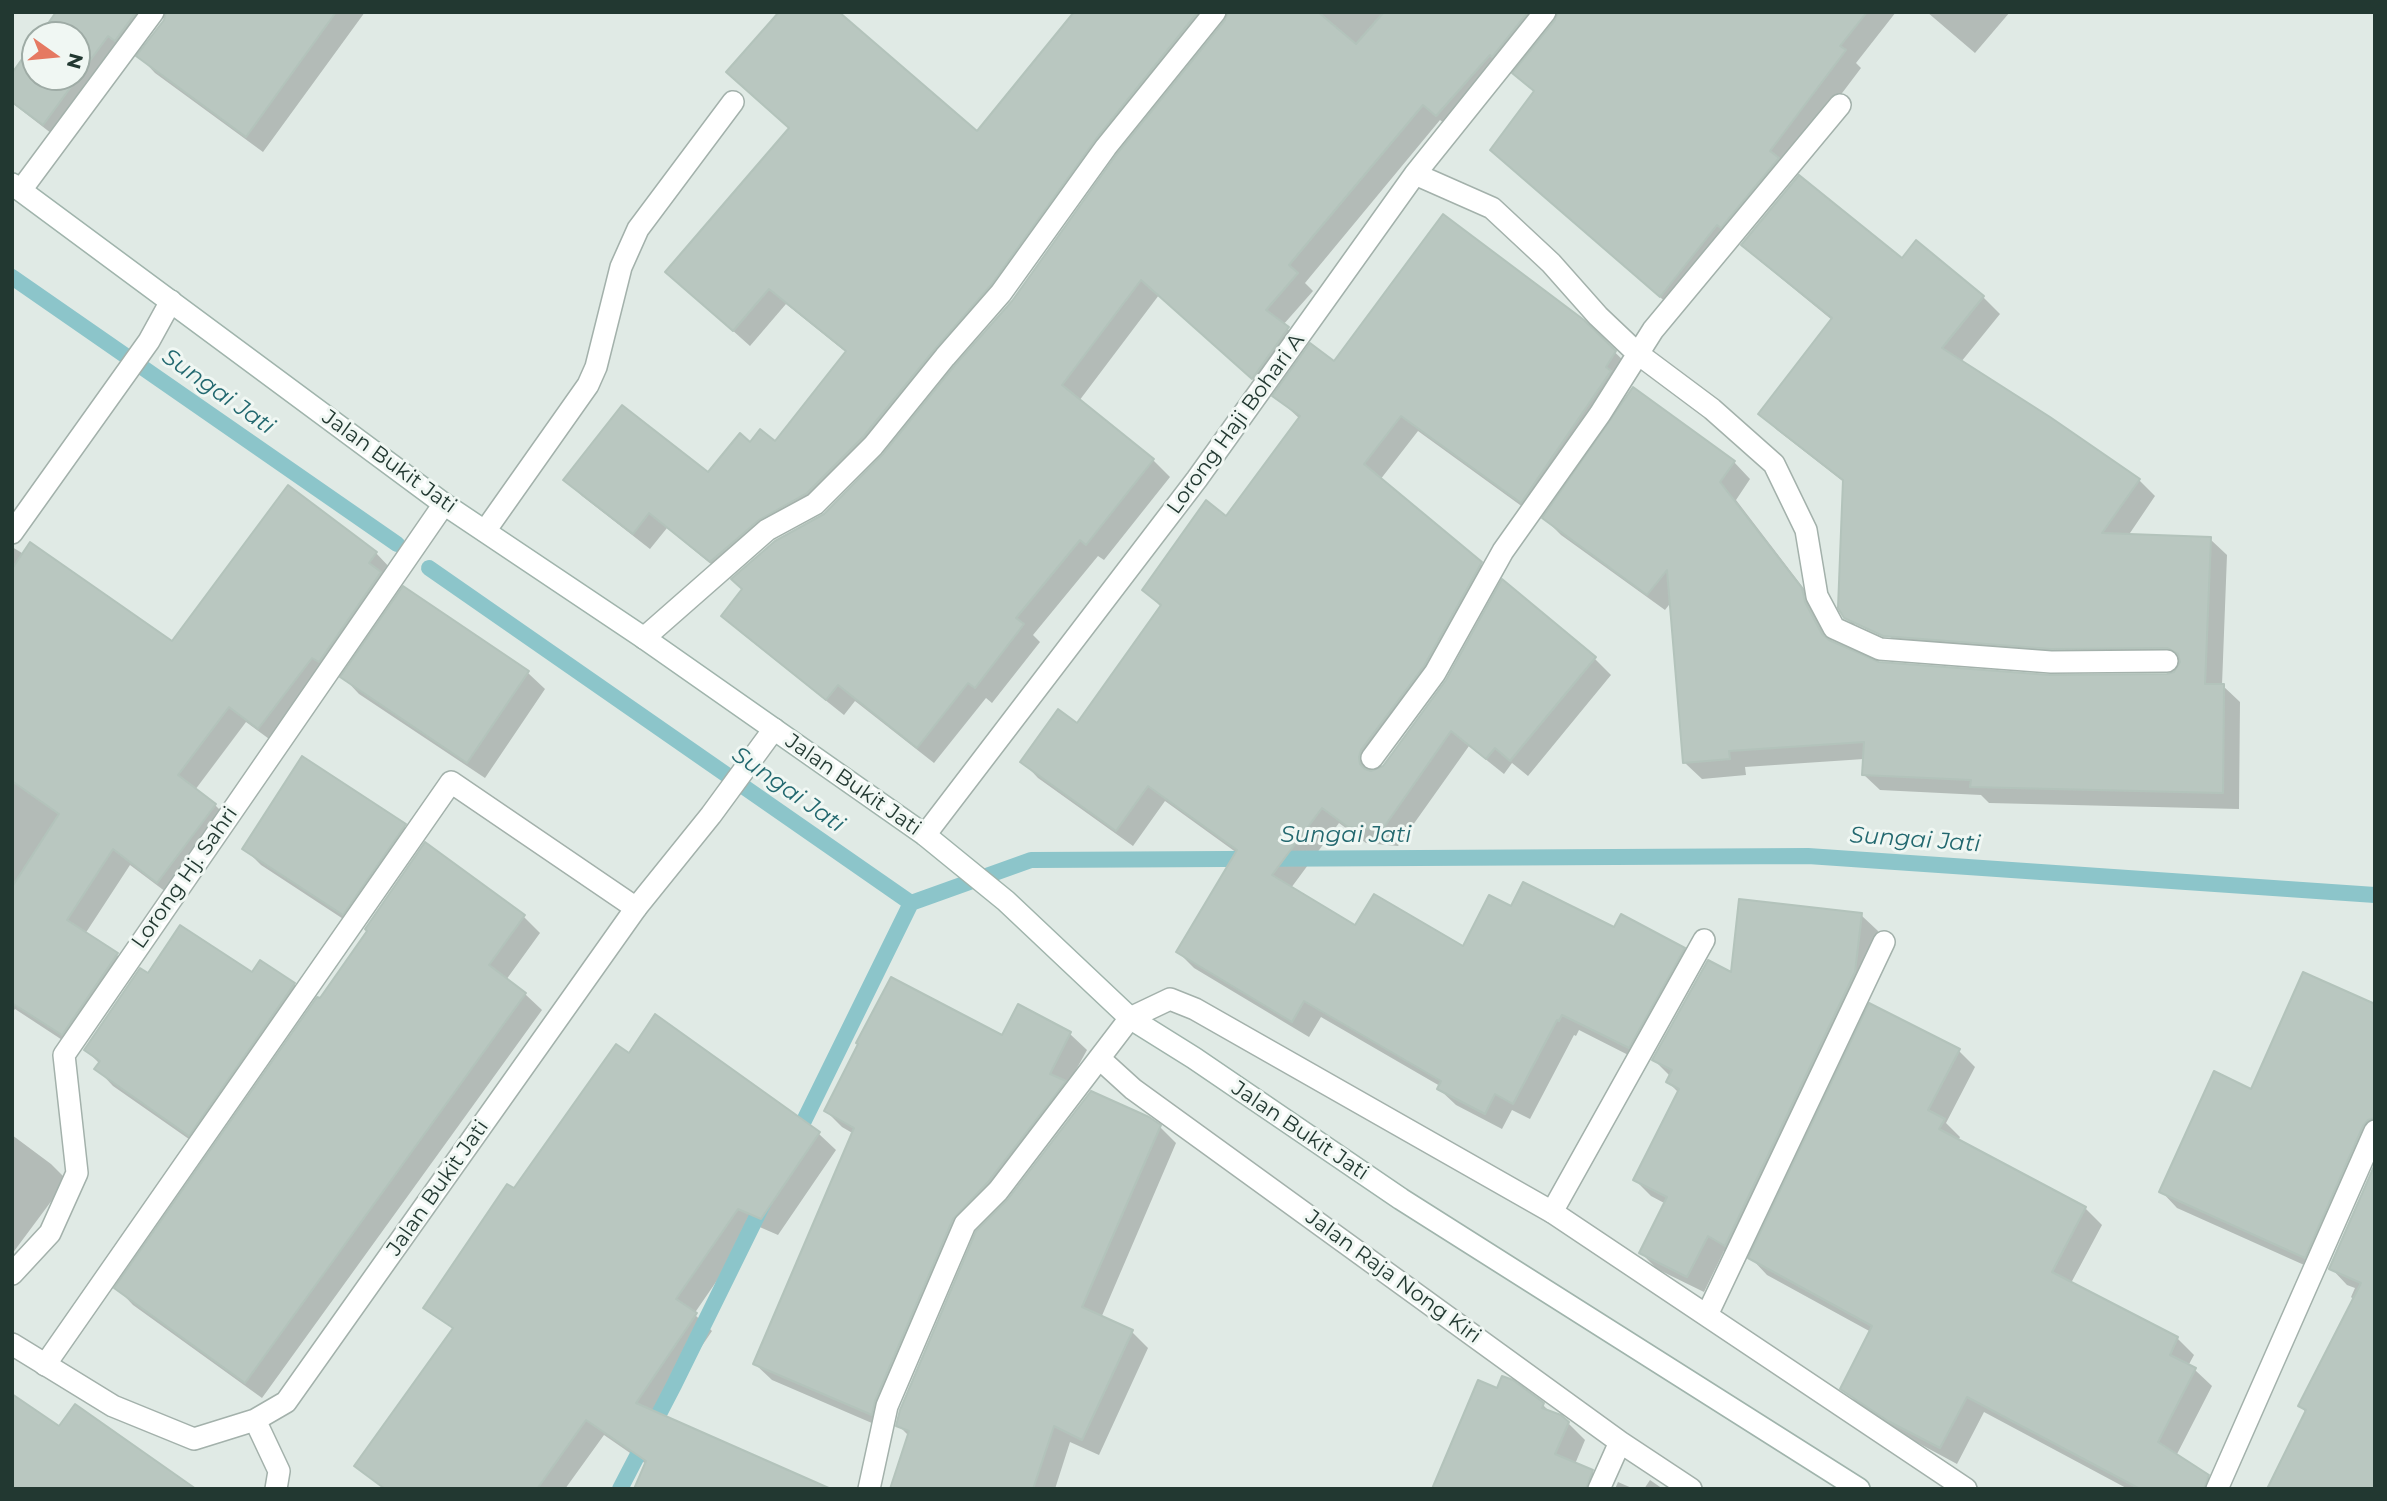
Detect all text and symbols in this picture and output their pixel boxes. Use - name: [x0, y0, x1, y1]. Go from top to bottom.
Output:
- north arrow: [21, 21, 91, 91]
- text: N: [62, 51, 88, 71]
- street label: Lorong Haji Bohari A: [1162, 329, 1310, 519]
- water label: Sungai Jati: [156, 343, 280, 441]
- street label: Jalan Bukit Jati: [317, 405, 461, 519]
- street label: Jalan Bukit Jati: [780, 729, 926, 841]
- water label: Sungai Jati: [726, 741, 850, 839]
- street label: Lorong Hj. Sahri: [127, 802, 243, 954]
- water label: Sungai Jati: [1280, 821, 1412, 849]
- water label: Sungai Jati: [1849, 822, 1981, 858]
- street label: Jalan Bukit Jati: [1227, 1076, 1373, 1186]
- street label: Jalan Bukit Jati: [382, 1115, 494, 1261]
- street label: Jalan Raja Nong Kiri: [1300, 1205, 1486, 1349]

